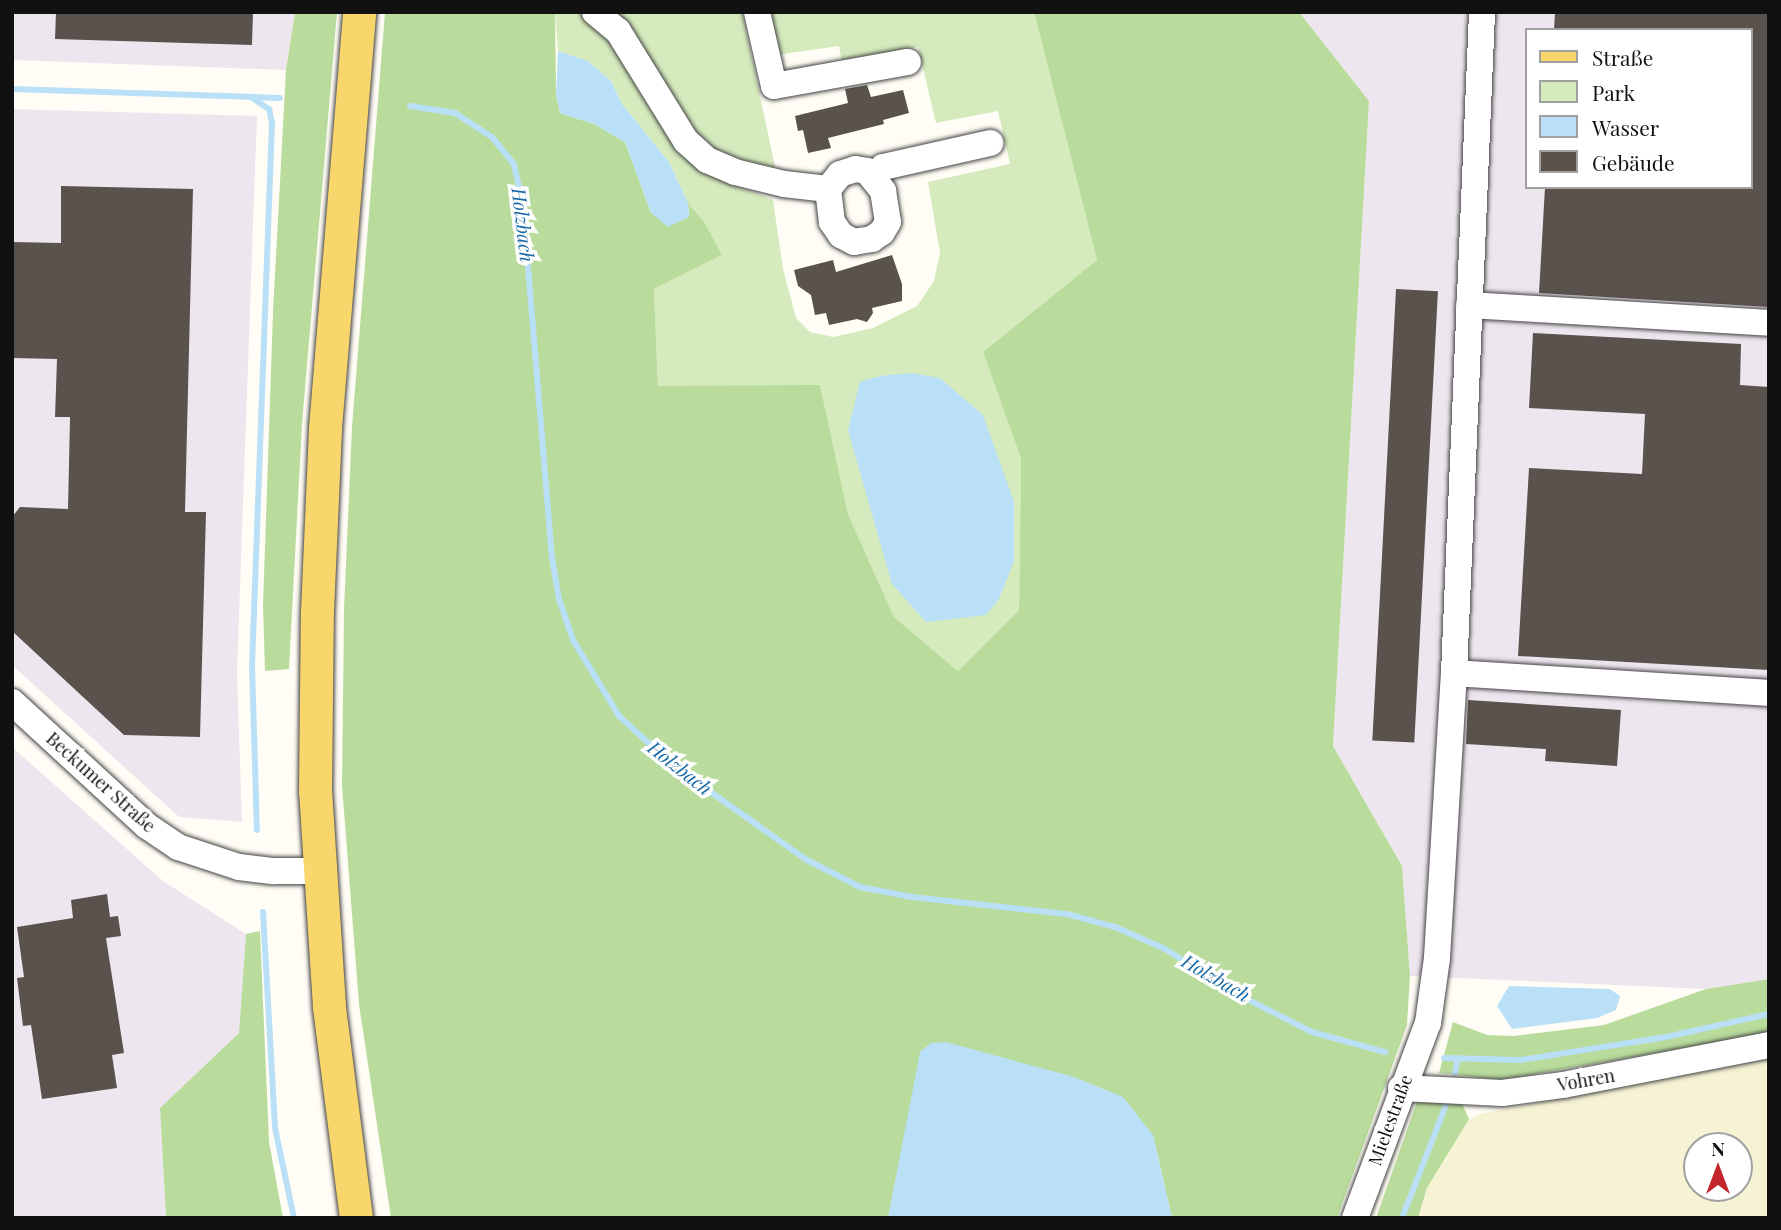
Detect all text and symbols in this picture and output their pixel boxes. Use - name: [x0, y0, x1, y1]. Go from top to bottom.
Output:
- legend: [1526, 28, 1753, 189]
- text: Straße: [1592, 43, 1653, 71]
- text: Park: [1592, 78, 1635, 106]
- text: Wasser: [1592, 113, 1659, 141]
- text: Gebäude: [1592, 148, 1675, 176]
- water label: Holzbach: [507, 187, 539, 263]
- street label: Beckumer Straße: [42, 727, 160, 837]
- water label: Holzbach: [644, 736, 716, 800]
- water label: Holzbach: [1178, 949, 1254, 1007]
- street label: Vohren: [1556, 1064, 1616, 1096]
- street label: Mielestraße: [1364, 1072, 1416, 1168]
- north arrow: [1683, 1132, 1753, 1202]
- text: N: [1711, 1135, 1725, 1161]

